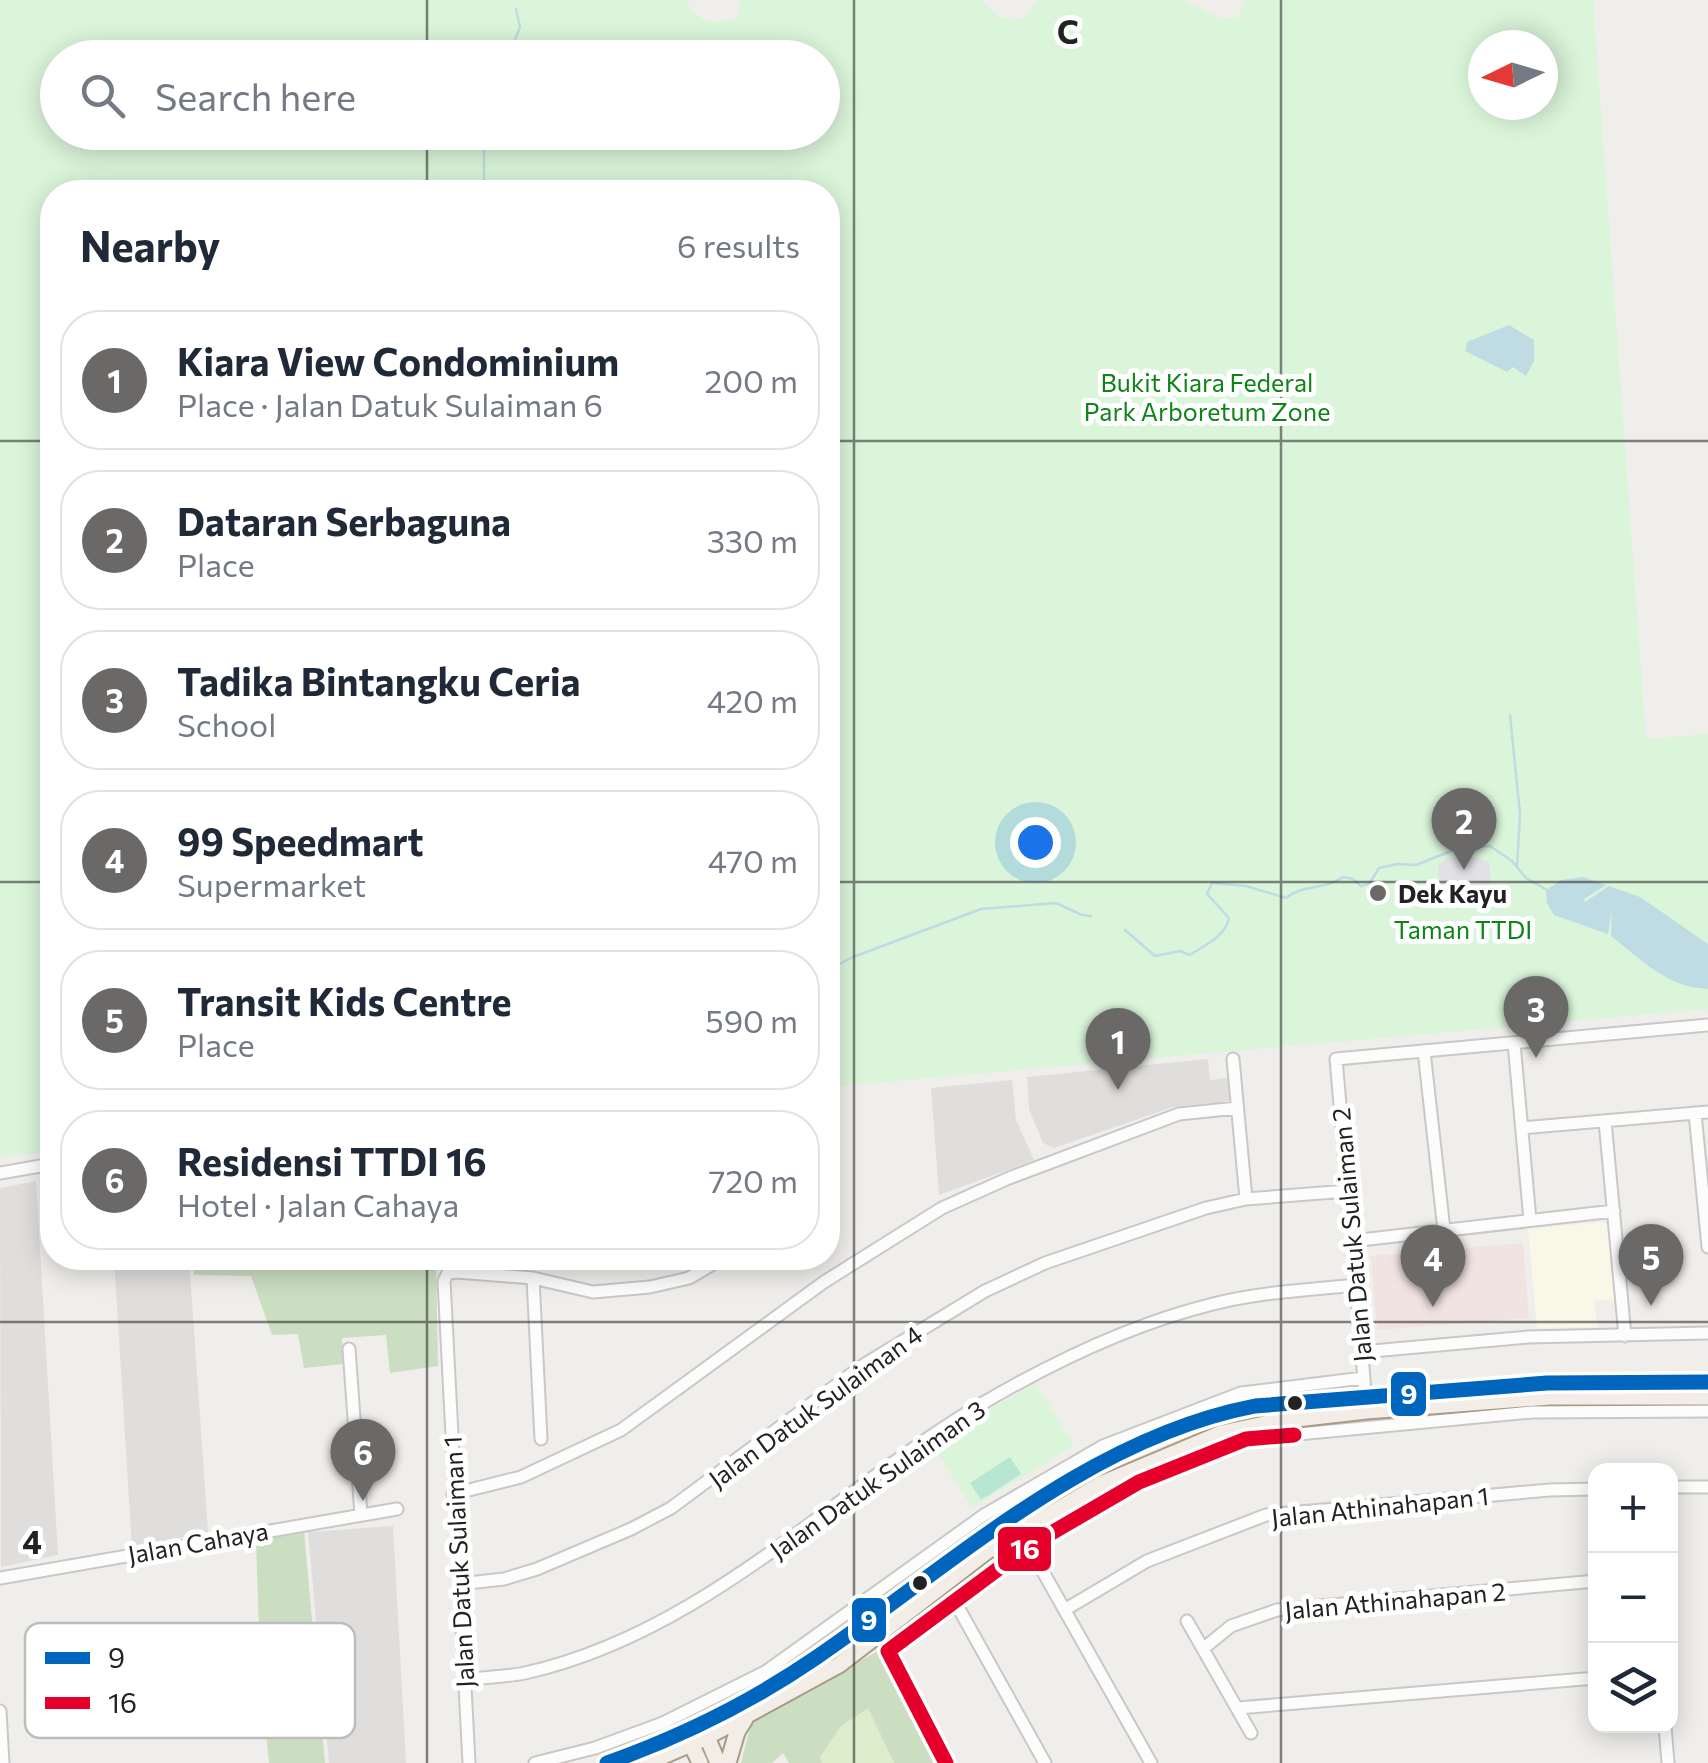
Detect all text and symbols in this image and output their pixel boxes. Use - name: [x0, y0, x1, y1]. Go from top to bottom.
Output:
- text: C: [1057, 11, 1079, 51]
- north arrow: [1468, 30, 1558, 120]
- search box: [40, 40, 840, 150]
- icon: search: [75, 68, 130, 123]
- text: Search here: [155, 72, 356, 119]
- text: Nearby: [80, 219, 220, 271]
- text: 6 results: [677, 225, 800, 265]
- text: Kiara View Condominium: [177, 337, 619, 384]
- text: 1: [107, 360, 122, 400]
- text: 200 m: [705, 360, 798, 400]
- park label: Bukit Kiara Federal Park Arboretum Zone: [1084, 367, 1330, 426]
- text: Place · Jalan Datuk Sulaiman 6: [177, 384, 603, 424]
- text: Dataran Serbaguna: [177, 497, 511, 544]
- text: 2: [105, 520, 124, 560]
- text: 330 m: [707, 520, 798, 560]
- text: Place: [177, 544, 255, 584]
- text: Tadika Bintangku Ceria: [177, 657, 581, 704]
- text: 3: [105, 680, 124, 720]
- text: 420 m: [707, 680, 798, 720]
- text: School: [177, 704, 276, 744]
- pin: 2: [1432, 788, 1496, 870]
- text: 99 Speedmart: [177, 817, 424, 864]
- your location: [1010, 817, 1061, 868]
- text: 4: [105, 840, 124, 880]
- text: 470 m: [708, 840, 798, 880]
- text: Supermarket: [177, 864, 366, 904]
- place label: Dek Kayu: [1398, 878, 1507, 908]
- marker: Dek Kayu: [1367, 882, 1389, 904]
- park label: Taman TTDI: [1394, 914, 1532, 944]
- pin: 3: [1504, 976, 1568, 1058]
- text: Transit Kids Centre: [177, 977, 512, 1024]
- text: 5: [105, 1000, 124, 1040]
- text: 590 m: [705, 1000, 798, 1040]
- pin: 1: [1086, 1008, 1150, 1090]
- text: Place: [177, 1024, 255, 1064]
- street label: Jalan Datuk Sulaiman 2: [1325, 1107, 1377, 1363]
- text: Residensi TTDI 16: [177, 1137, 487, 1184]
- text: 6: [105, 1160, 124, 1200]
- text: 720 m: [709, 1160, 798, 1200]
- text: Hotel · Jalan Cahaya: [177, 1184, 459, 1224]
- pin: 4: [1400, 1224, 1466, 1307]
- pin: 5: [1618, 1224, 1684, 1306]
- street label: Jalan Datuk Sulaiman 4: [702, 1319, 928, 1493]
- line badge: 9: [1389, 1370, 1428, 1418]
- text: 9: [1400, 1376, 1418, 1410]
- street label: Jalan Datuk Sulaiman 3: [764, 1393, 990, 1565]
- unlabelled marker: [1285, 1393, 1305, 1413]
- pin: 6: [330, 1418, 396, 1501]
- street label: Jalan Datuk Sulaiman 1: [436, 1435, 480, 1689]
- map controls: [1588, 1463, 1678, 1733]
- button: +: [1588, 1463, 1678, 1553]
- street label: Jalan Athinahapan 1: [1270, 1480, 1490, 1532]
- street label: Jalan Cahaya: [125, 1515, 271, 1569]
- text: 4: [22, 1521, 42, 1561]
- line badge: 16: [996, 1525, 1053, 1573]
- text: 16: [1010, 1531, 1040, 1565]
- button: −: [1588, 1553, 1678, 1643]
- unlabelled marker: [910, 1573, 930, 1593]
- street label: Jalan Athinahapan 2: [1283, 1575, 1507, 1625]
- line badge: 9: [850, 1596, 888, 1644]
- text: 9: [860, 1602, 878, 1636]
- legend: [25, 1623, 355, 1738]
- text: 9: [108, 1640, 125, 1674]
- button: layers: [1588, 1643, 1678, 1733]
- text: 16: [108, 1685, 137, 1719]

